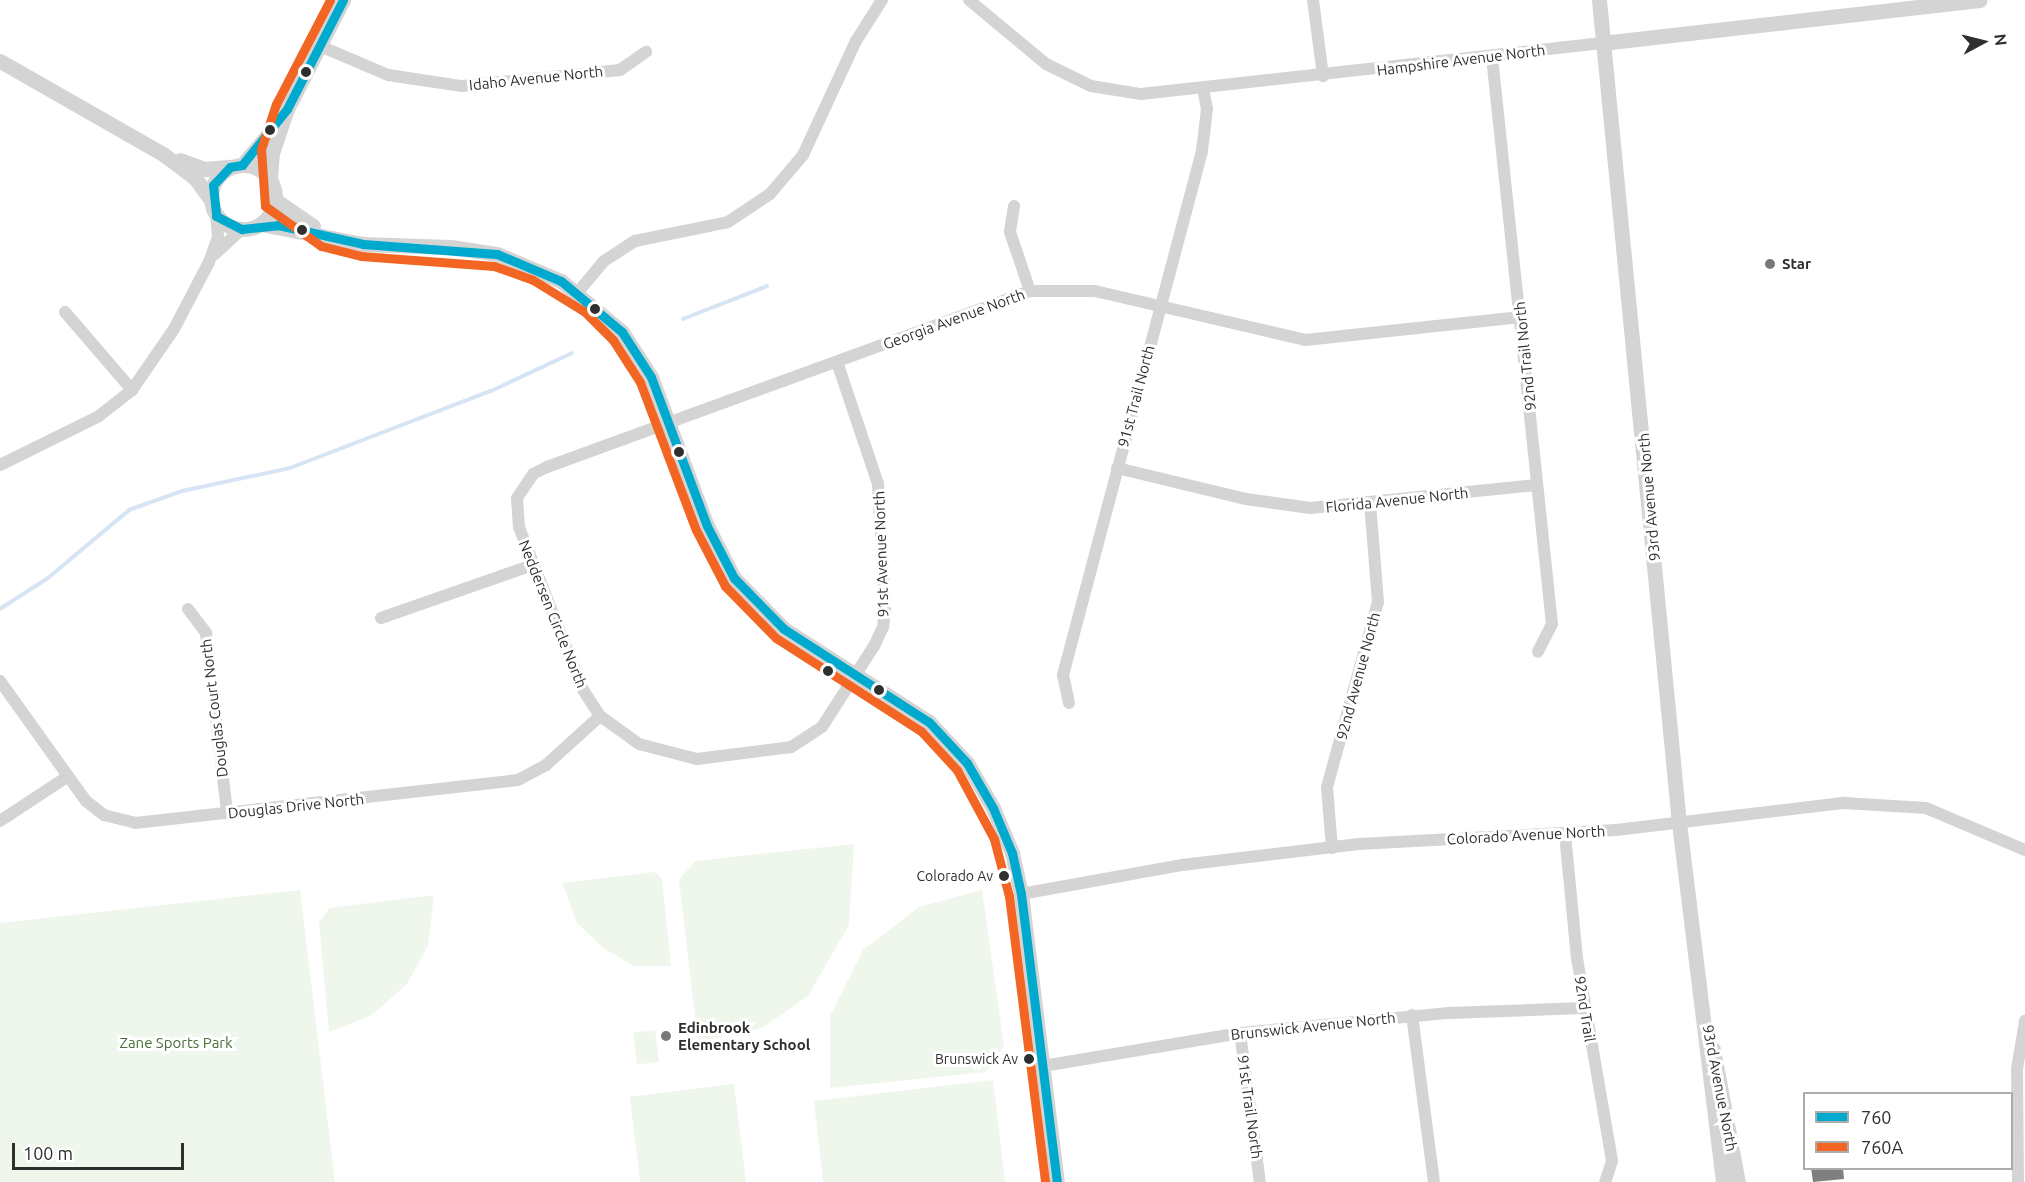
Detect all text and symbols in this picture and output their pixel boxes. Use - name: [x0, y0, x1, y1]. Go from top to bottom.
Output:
- north arrow: [1953, 12, 2013, 72]
- text: N: [1991, 33, 2011, 47]
- street label: Hampshire Avenue North: [1376, 41, 1546, 79]
- street label: Idaho Avenue North: [468, 62, 604, 94]
- unlabelled marker: [300, 66, 312, 78]
- unlabelled marker: [264, 124, 276, 136]
- unlabelled marker: [296, 224, 308, 236]
- place label: Star: [1782, 255, 1811, 273]
- marker: Star: [1763, 257, 1777, 271]
- street label: Georgia Avenue North: [881, 285, 1027, 353]
- street label: 92nd Trail North: [1510, 301, 1540, 411]
- unlabelled marker: [589, 303, 601, 315]
- street label: 91st Trail North: [1114, 343, 1158, 449]
- street label: 93rd Avenue North: [1634, 432, 1664, 562]
- unlabelled marker: [673, 446, 685, 458]
- street label: Florida Avenue North: [1325, 484, 1469, 516]
- street label: 91st Avenue North: [870, 491, 892, 617]
- street label: Neddersen Circle North: [515, 537, 591, 691]
- street label: 92nd Avenue North: [1332, 610, 1384, 742]
- street label: Douglas Court North: [197, 638, 231, 778]
- unlabelled marker: [822, 665, 834, 677]
- unlabelled marker: [873, 684, 885, 696]
- street label: Douglas Drive North: [227, 790, 365, 822]
- street label: Colorado Avenue North: [1446, 822, 1606, 848]
- place label: Colorado Av: [917, 868, 993, 884]
- marker: Colorado Av: [998, 870, 1010, 882]
- street label: 92nd Trail: [1571, 975, 1599, 1043]
- street label: Brunswick Avenue North: [1230, 1008, 1396, 1044]
- place label: Edinbrook Elementary School: [678, 1018, 810, 1053]
- street label: 93rd Avenue North: [1699, 1023, 1741, 1153]
- marker: Edinbrook Elementary School: [659, 1029, 673, 1043]
- park label: Zane Sports Park: [119, 1034, 233, 1052]
- place label: Brunswick Av: [935, 1051, 1018, 1067]
- marker: Brunswick Av: [1023, 1053, 1035, 1065]
- street label: 91st Trail North: [1234, 1054, 1266, 1160]
- legend: [1803, 1092, 2013, 1170]
- text: 760: [1861, 1107, 1891, 1127]
- scale bar: [15, 1131, 188, 1169]
- text: 760A: [1861, 1137, 1903, 1157]
- text: 100 m: [23, 1143, 73, 1163]

